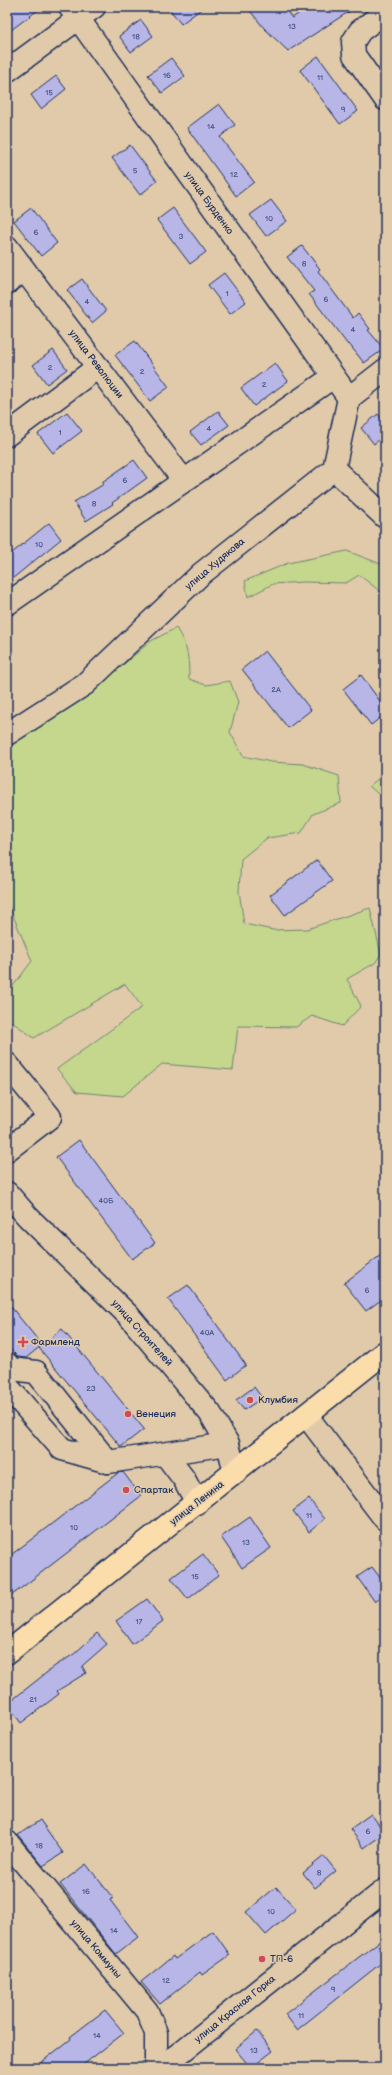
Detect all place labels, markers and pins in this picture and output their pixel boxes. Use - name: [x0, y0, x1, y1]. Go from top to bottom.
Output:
- place label: Фармленд: [31, 1336, 80, 1348]
- marker: Фармленд: [18, 1337, 28, 1347]
- place label: Клумбия: [258, 1394, 298, 1406]
- marker: Клумбия: [245, 1395, 255, 1405]
- place label: Венеция: [136, 1408, 177, 1420]
- marker: Венеция: [123, 1409, 133, 1419]
- place label: Спартак: [134, 1484, 174, 1496]
- marker: Спартак: [121, 1485, 131, 1495]
- place label: ТП-6: [270, 1953, 293, 1965]
- marker: ТП-6: [257, 1954, 267, 1964]

